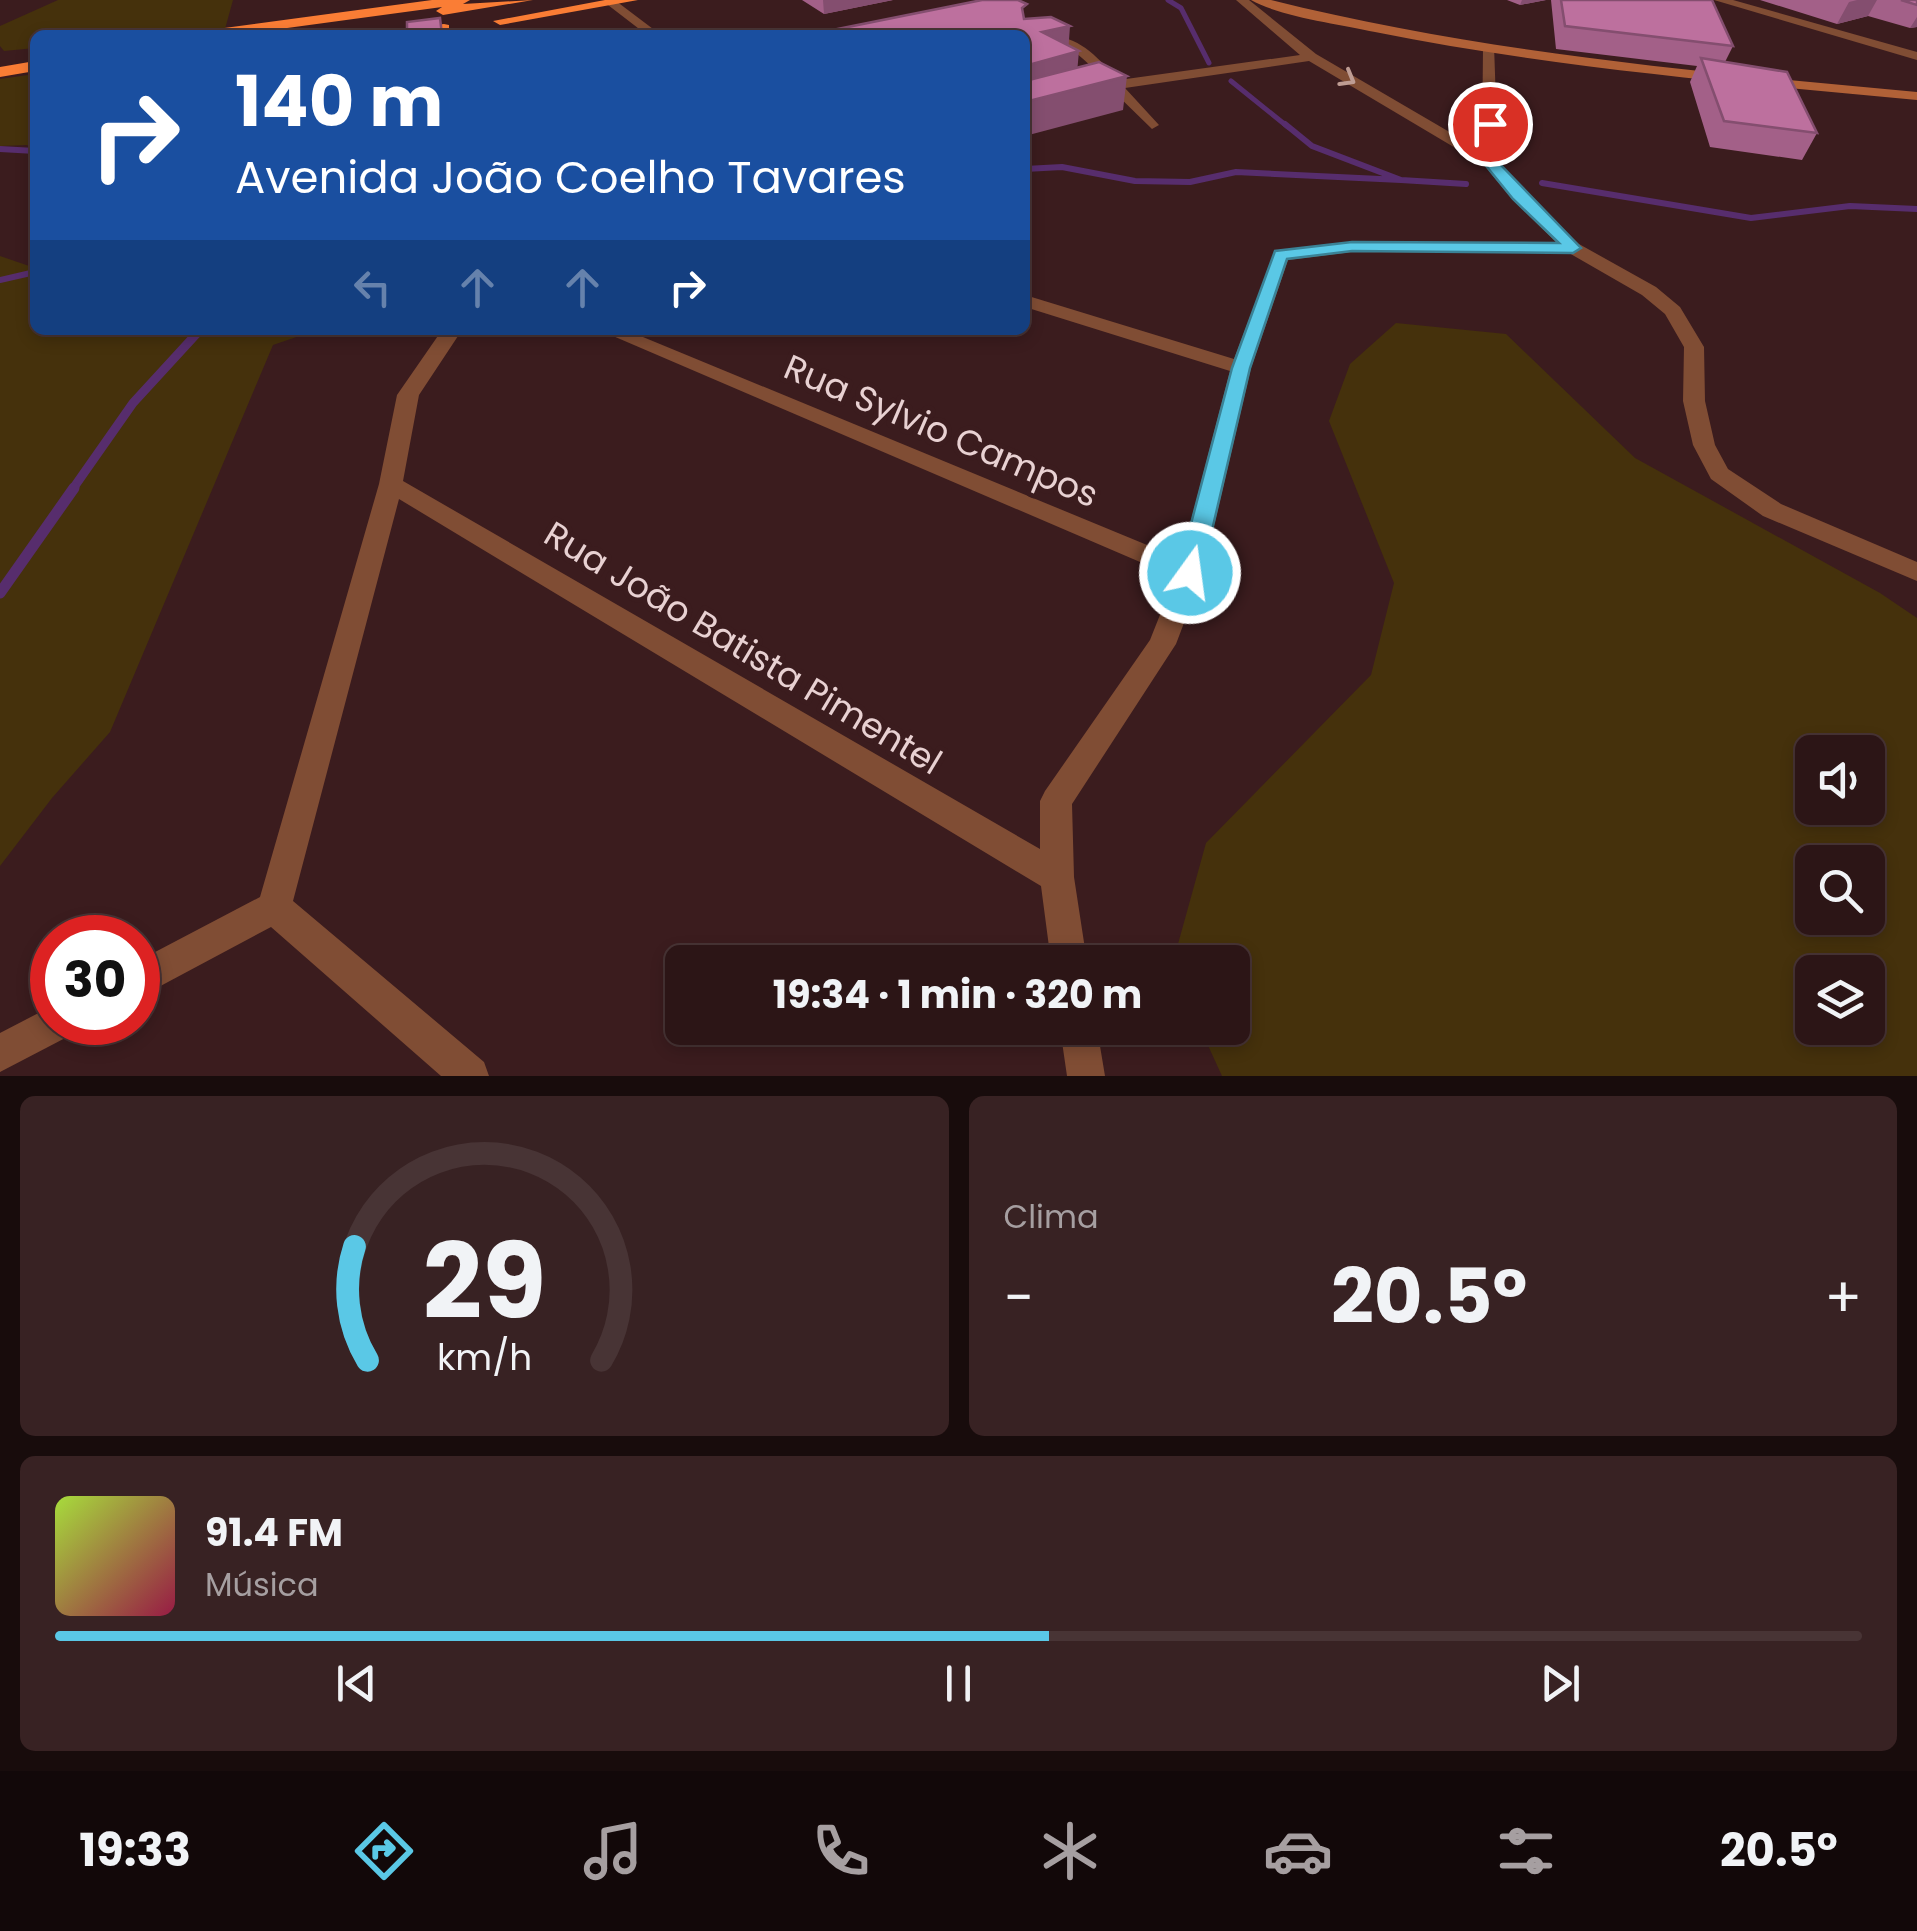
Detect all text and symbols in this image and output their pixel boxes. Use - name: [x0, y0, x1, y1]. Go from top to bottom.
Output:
- text: 140 m: [235, 52, 443, 151]
- one-way arrow: [1338, 67, 1356, 86]
- icon: right: [70, 70, 200, 200]
- pin: [1448, 82, 1533, 167]
- icon: arrive: [1463, 97, 1518, 152]
- text: Avenida João Coelho Tavares: [235, 146, 906, 209]
- icon: left: [345, 260, 400, 315]
- icon: ahead: [450, 260, 505, 315]
- icon: ahead: [555, 260, 610, 315]
- icon: right: [660, 260, 715, 315]
- street label: Rua Sylvio Campos: [777, 342, 1106, 519]
- street label: Rua João Batista Pimentel: [535, 509, 951, 786]
- position arrow: [1138, 521, 1242, 625]
- map controls: [1795, 735, 1885, 1045]
- button: sound: [1795, 735, 1885, 825]
- button: search: [1795, 845, 1885, 935]
- speed limit sign: 30: [30, 915, 160, 1045]
- button: layers: [1795, 955, 1885, 1045]
- text: 19:34 · 1 min · 320 m: [773, 968, 1142, 1021]
- text: Clima: [1004, 1194, 1099, 1239]
- text: 29: [423, 1209, 546, 1354]
- text: 20.5°: [1331, 1244, 1527, 1349]
- text: −: [1004, 1259, 1034, 1336]
- text: +: [1824, 1259, 1862, 1336]
- text: km/h: [437, 1332, 532, 1383]
- text: 91.4 FM: [205, 1506, 343, 1559]
- text: Música: [205, 1562, 319, 1607]
- icon: previous: [329, 1656, 384, 1711]
- icon: pause: [931, 1656, 986, 1711]
- icon: next: [1533, 1656, 1588, 1711]
- icon: directions: [349, 1816, 419, 1886]
- icon: music: [578, 1816, 648, 1886]
- icon: phone: [806, 1816, 876, 1886]
- icon: climate: [1035, 1816, 1105, 1886]
- icon: car: [1263, 1816, 1333, 1886]
- icon: filters: [1491, 1816, 1561, 1886]
- text: 19:33: [79, 1819, 191, 1882]
- text: 20.5°: [1720, 1819, 1838, 1882]

